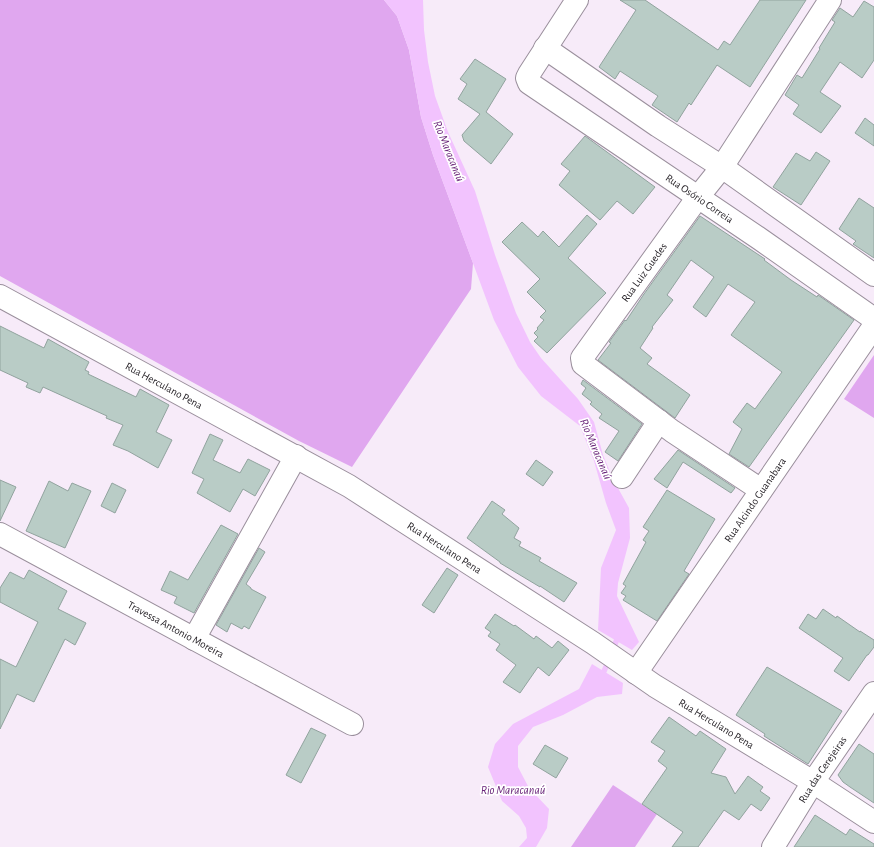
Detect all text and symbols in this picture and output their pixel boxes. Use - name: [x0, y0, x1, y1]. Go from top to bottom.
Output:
- water label: Rio Maracanaú: [431, 119, 467, 184]
- street label: Rua Osório Correia: [664, 172, 735, 225]
- street label: Rua Luiz Guedes: [619, 241, 669, 304]
- street label: Rua Herculano Pena: [124, 360, 205, 411]
- water label: Rio Maracanaú: [578, 417, 614, 481]
- street label: Rua Alcindo Guanabara: [722, 455, 788, 544]
- street label: Rua Herculano Pena: [405, 520, 484, 575]
- street label: Travessa Antonio Moreira: [126, 599, 226, 659]
- street label: Rua Herculano Pena: [677, 696, 756, 750]
- street label: Rua das Cerejeiras: [796, 734, 848, 805]
- water label: Rio Maracanaú: [481, 784, 546, 796]

